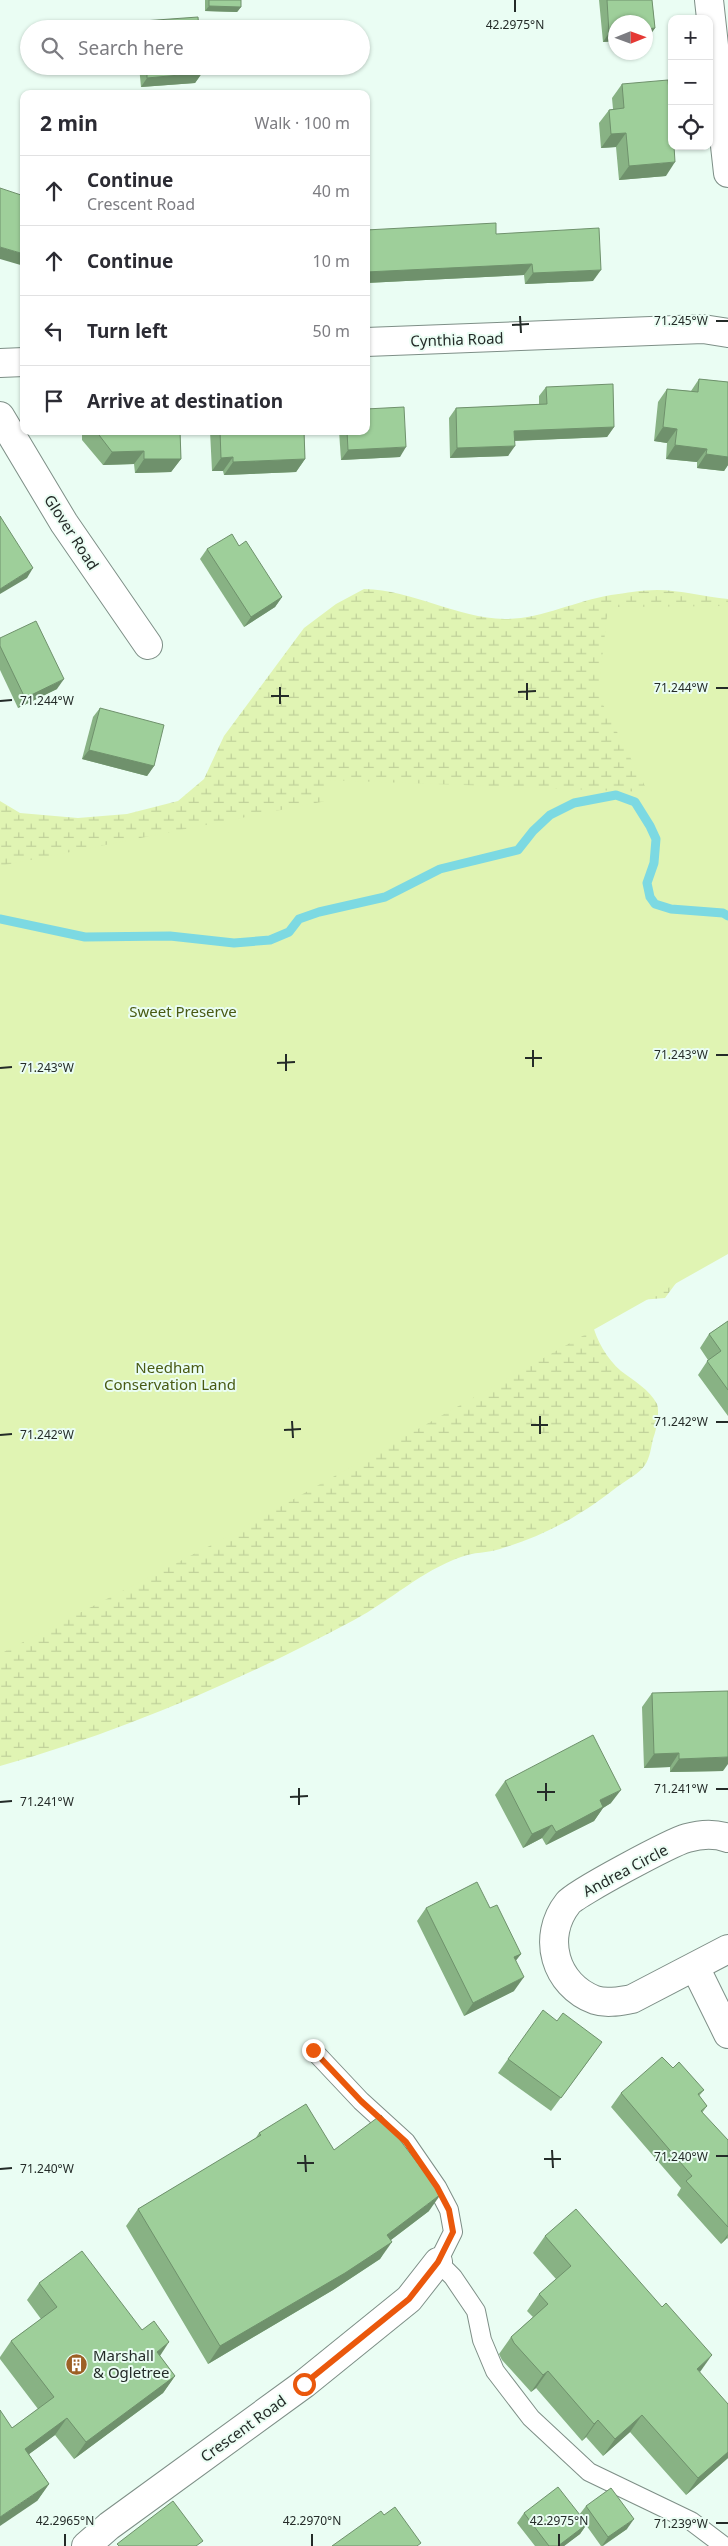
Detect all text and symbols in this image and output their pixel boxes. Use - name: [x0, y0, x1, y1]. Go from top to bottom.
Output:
- north arrow: [608, 15, 653, 60]
- map controls: [668, 15, 713, 150]
- button: +: [668, 15, 713, 60]
- text: 42.2975°N: [486, 16, 544, 33]
- search box: [20, 20, 370, 75]
- icon: search: [38, 34, 66, 62]
- text: Search here: [78, 35, 184, 61]
- button: −: [668, 60, 713, 105]
- button: locate: [668, 105, 713, 150]
- text: 2 min: [40, 109, 98, 137]
- text: Walk · 100 m: [255, 112, 350, 134]
- text: Continue: [87, 167, 173, 193]
- icon: ahead: [40, 177, 68, 205]
- text: 40 m: [313, 180, 350, 202]
- text: Crescent Road: [87, 193, 195, 215]
- icon: ahead: [40, 247, 68, 275]
- text: Continue: [87, 248, 173, 274]
- text: 10 m: [313, 250, 350, 272]
- text: 71.245°W: [654, 312, 708, 329]
- icon: left: [40, 317, 68, 345]
- text: Turn left: [87, 318, 168, 344]
- text: 50 m: [313, 320, 350, 342]
- street label: Cynthia Road: [410, 327, 504, 351]
- icon: arrive: [40, 387, 68, 415]
- text: Arrive at destination: [87, 388, 283, 414]
- street label: Glover Road: [40, 491, 104, 573]
- text: 71.244°W: [654, 679, 708, 696]
- text: 71.244°W: [20, 692, 74, 709]
- park label: Sweet Preserve: [129, 1001, 237, 1021]
- text: 71.243°W: [654, 1046, 708, 1063]
- text: 71.243°W: [20, 1059, 74, 1076]
- park label: Needham Conservation Land: [104, 1357, 236, 1394]
- text: 71.242°W: [654, 1413, 708, 1430]
- text: 71.242°W: [20, 1426, 74, 1443]
- text: 71.241°W: [654, 1780, 708, 1797]
- text: 71.241°W: [20, 1793, 74, 1810]
- street label: Andrea Circle: [579, 1839, 671, 1901]
- route end: [302, 2039, 325, 2062]
- text: 71.240°W: [654, 2148, 708, 2165]
- text: 71.240°W: [20, 2160, 74, 2177]
- place label: Marshall & Ogletree: [93, 2345, 169, 2382]
- building icon: Marshall & Ogletree: [65, 2352, 89, 2376]
- route start: [293, 2373, 316, 2396]
- street label: Crescent Road: [196, 2390, 290, 2466]
- text: 42.2965°N: [36, 2512, 94, 2529]
- text: 42.2970°N: [283, 2512, 341, 2529]
- text: 42.2975°N: [530, 2512, 588, 2529]
- text: 71.239°W: [654, 2515, 708, 2532]

